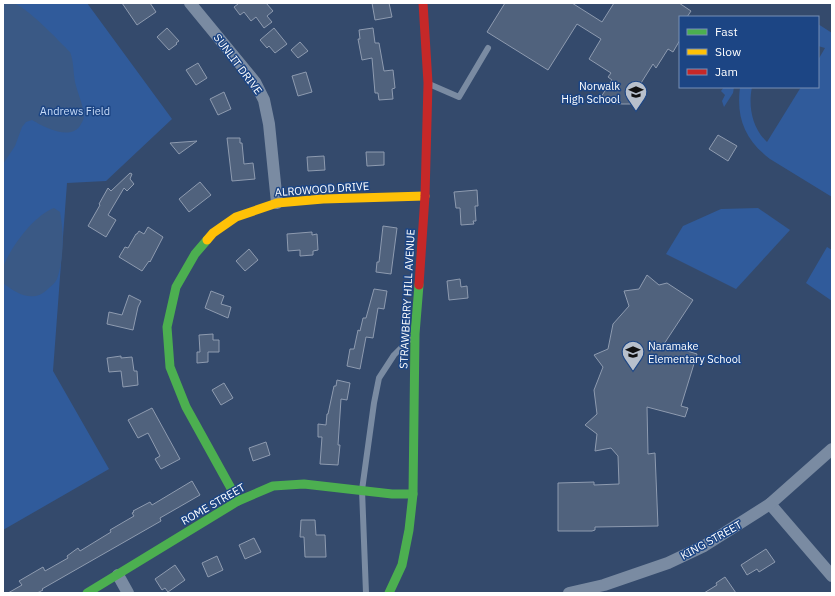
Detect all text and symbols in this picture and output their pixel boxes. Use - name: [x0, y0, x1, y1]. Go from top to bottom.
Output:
- legend: [679, 16, 819, 88]
- text: Fast: [715, 24, 738, 39]
- street label: SUNLIT DRIVE: [211, 31, 265, 97]
- text: Slow: [715, 44, 741, 59]
- text: Jam: [715, 64, 738, 79]
- place label: Norwalk High School: [561, 79, 620, 106]
- school or university icon: Norwalk High School: [623, 79, 649, 112]
- park label: Andrews Field: [40, 104, 110, 118]
- street label: ALROWOOD DRIVE: [274, 179, 370, 199]
- street label: STRAWBERRY HILL AVENUE: [396, 229, 418, 369]
- school or university icon: Naramake Elementary School: [620, 339, 646, 372]
- place label: Naramake Elementary School: [648, 339, 741, 366]
- street label: ROME STREET: [179, 480, 248, 528]
- street label: KING STREET: [678, 517, 745, 563]

